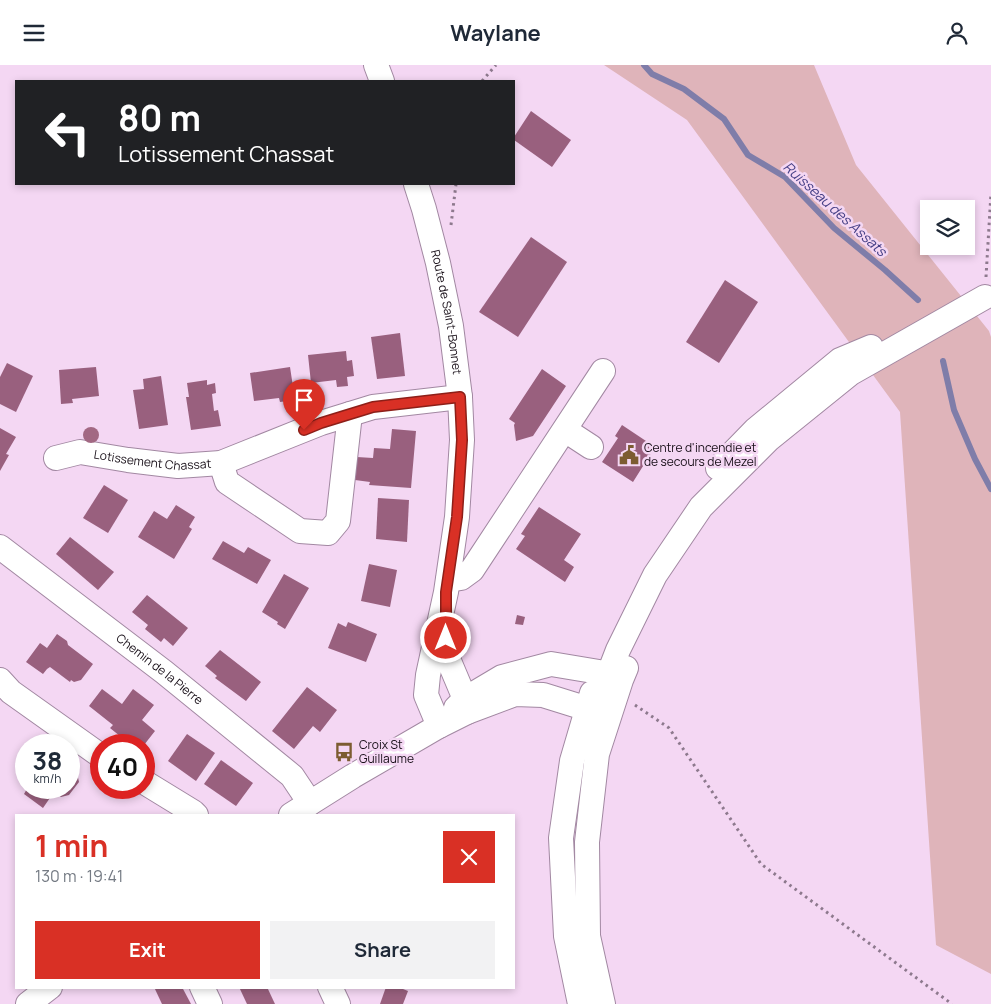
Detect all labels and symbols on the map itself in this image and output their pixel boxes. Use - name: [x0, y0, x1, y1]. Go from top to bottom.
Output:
- water label: Ruisseau des Assats: [780, 157, 892, 261]
- street label: Route de Saint-Bonnet: [427, 248, 466, 376]
- pin: [283, 379, 325, 430]
- place label: Centre d'incendie et de secours de Mezel: [644, 439, 757, 470]
- public building icon: Centre d'incendie et de secours de Mezel: [618, 444, 640, 466]
- street label: Lotissement Chassat: [93, 445, 212, 474]
- position arrow: [419, 611, 471, 663]
- street label: Chemin de la Pierre: [113, 629, 207, 708]
- speed limit sign: 40: [90, 734, 155, 799]
- place label: Croix St Guillaume: [359, 736, 414, 767]
- bus stop icon: Croix St Guillaume: [333, 741, 355, 763]

